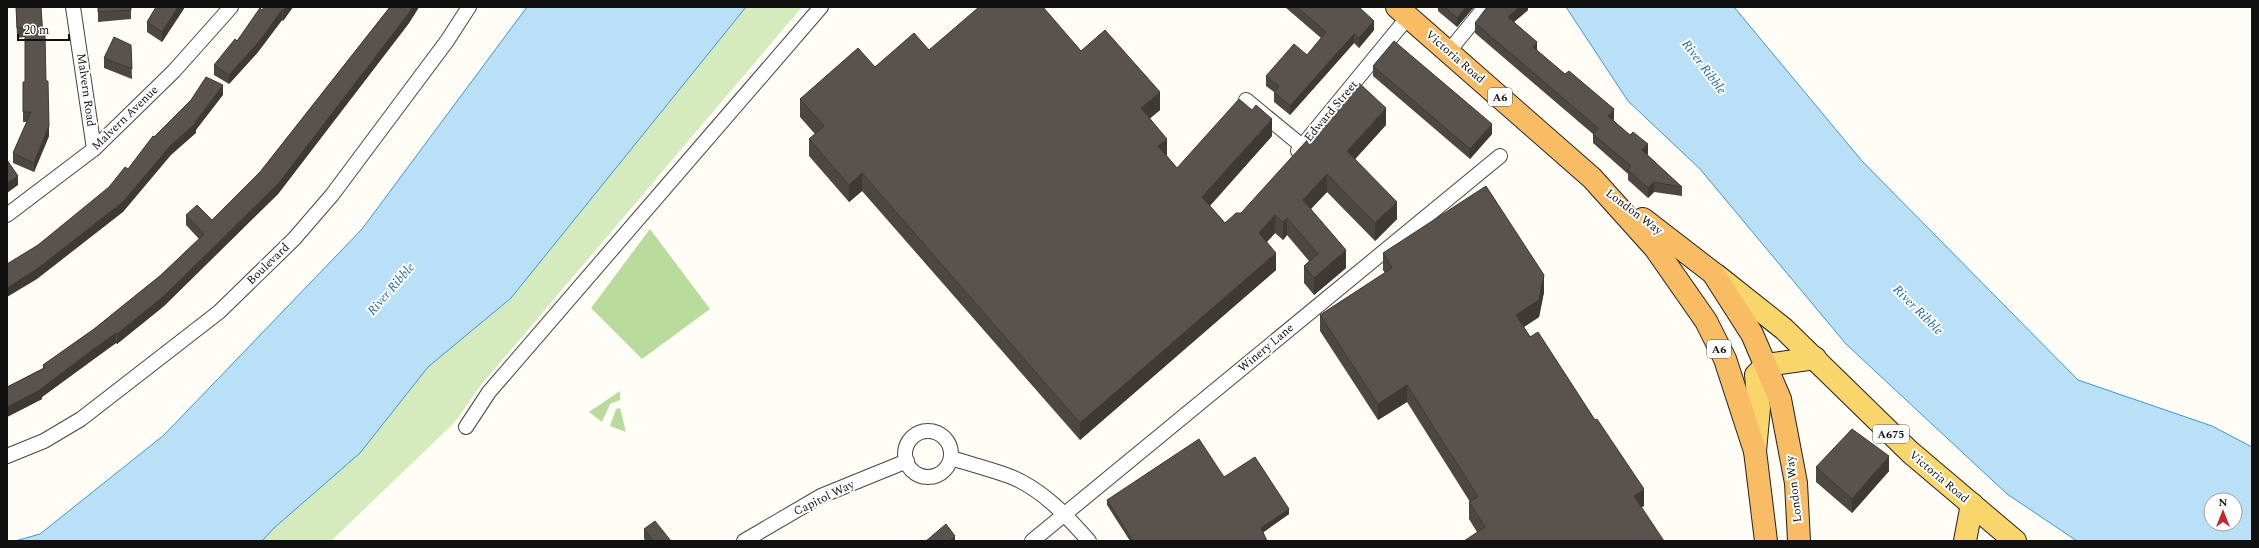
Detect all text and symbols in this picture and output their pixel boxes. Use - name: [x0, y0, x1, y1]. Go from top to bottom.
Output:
- scale bar: [18, 16, 69, 42]
- text: 20 m: [24, 21, 49, 40]
- street label: Victoria Road: [1421, 26, 1489, 88]
- water label: River Ribble: [1677, 35, 1732, 99]
- street label: Malvern Road: [71, 52, 101, 128]
- street label: Edward Street: [1299, 76, 1363, 146]
- street label: Malvern Avenue: [87, 81, 163, 155]
- road number: A6: [1488, 88, 1512, 106]
- street label: London Way: [1601, 184, 1668, 241]
- street label: Boulevard: [242, 238, 294, 289]
- water label: River Ribble: [362, 258, 420, 320]
- water label: River Ribble: [1888, 280, 1948, 340]
- street label: Winery Lane: [1234, 319, 1298, 377]
- road number: A6: [1707, 340, 1731, 358]
- road number: A675: [1873, 425, 1909, 443]
- street label: Victoria Road: [1905, 446, 1973, 508]
- street label: London Way: [1780, 453, 1808, 524]
- street label: Capitol Way: [790, 475, 859, 521]
- north arrow: [2203, 492, 2243, 532]
- text: N: [2219, 494, 2228, 511]

